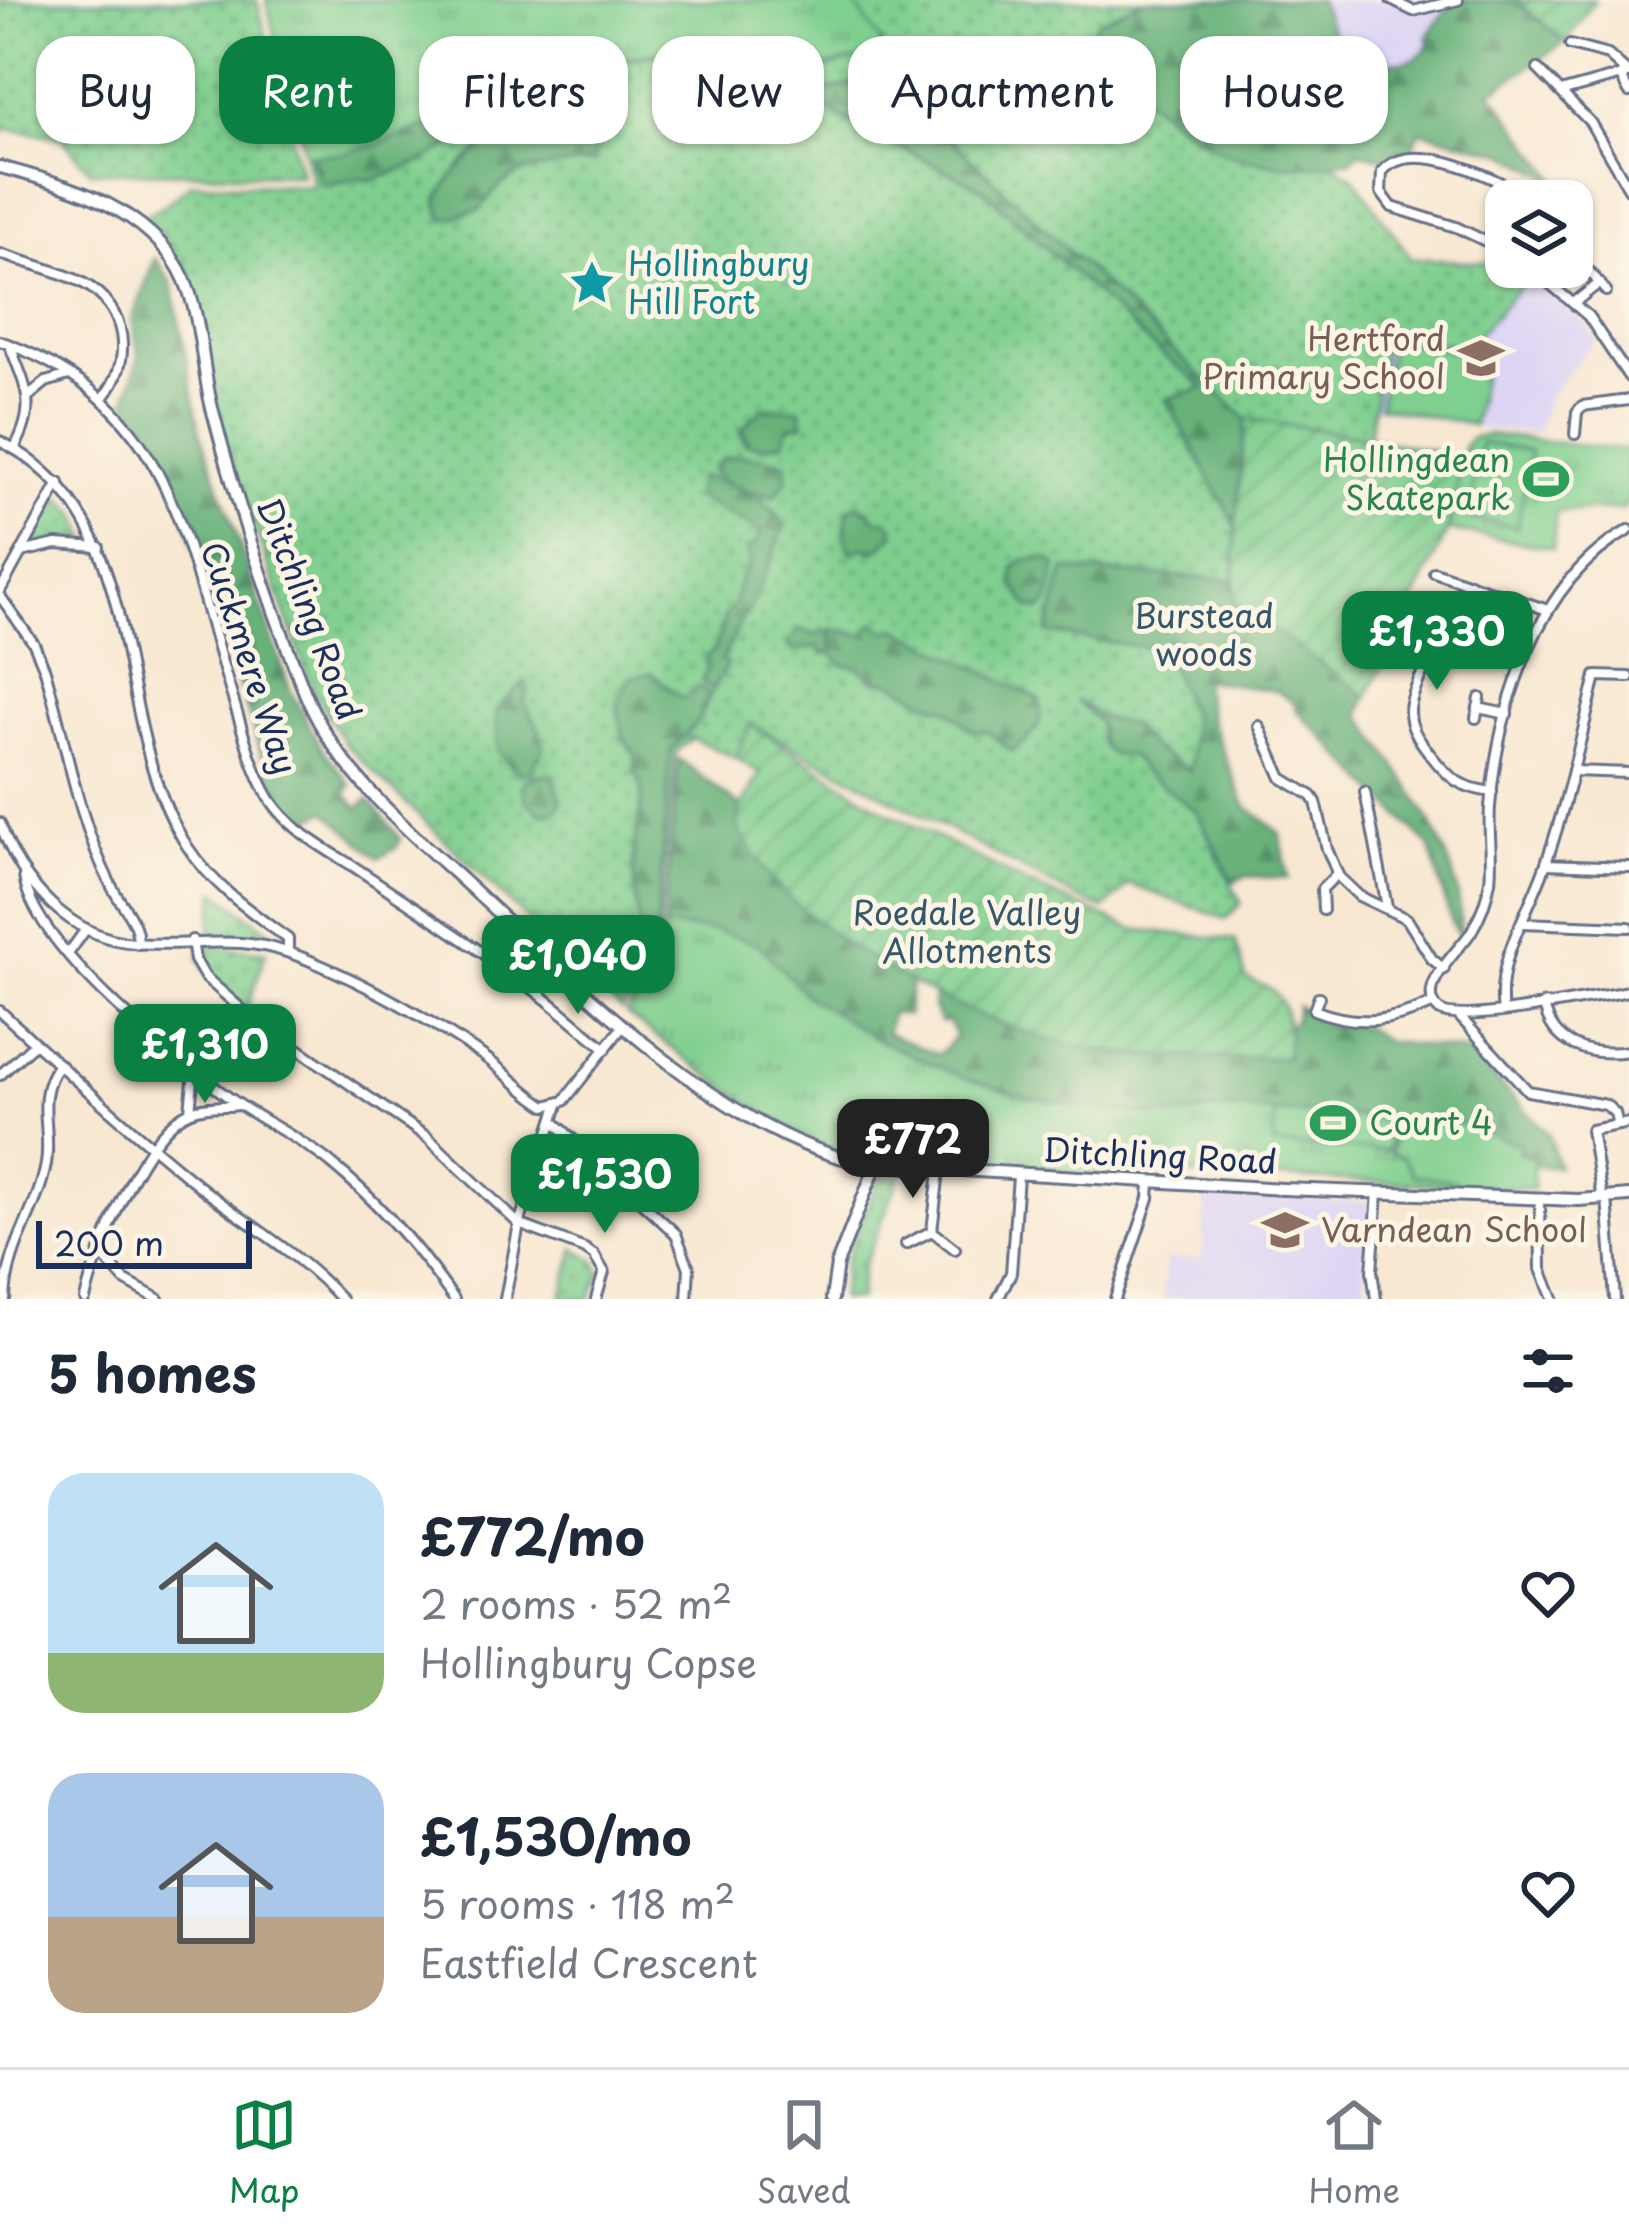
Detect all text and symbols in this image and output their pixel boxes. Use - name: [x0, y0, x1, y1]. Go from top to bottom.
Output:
- chip: Buy: [36, 36, 195, 144]
- chip: Rent: [219, 36, 395, 144]
- chip: Filters: [419, 36, 628, 144]
- chip: New: [652, 36, 824, 144]
- chip: Apartment: [848, 36, 1156, 144]
- chip: House: [1180, 36, 1388, 144]
- map controls: [1485, 180, 1593, 288]
- button: layers: [1485, 180, 1593, 288]
- place label: Hollingbury Hill Fort: [628, 237, 810, 325]
- place icon: Hollingbury Hill Fort: [567, 258, 617, 308]
- place label: Hertford Primary School: [1202, 312, 1445, 400]
- school or university icon: Hertford Primary School: [1456, 333, 1506, 383]
- place label: Hollingdean Skatepark: [1323, 433, 1510, 521]
- sports icon: Hollingdean Skatepark: [1521, 454, 1571, 504]
- street label: Ditchling Road: [246, 490, 376, 727]
- street label: Cuckmere Way: [190, 535, 312, 780]
- park label: Burstead woods: [1134, 589, 1274, 677]
- pin: £1,330: [1339, 591, 1535, 693]
- text: £1,330: [1369, 600, 1505, 659]
- park label: Roedale Valley Allotments: [853, 886, 1081, 974]
- pin: £1,040: [480, 915, 676, 1017]
- text: £1,040: [509, 924, 647, 983]
- pin: £1,310: [107, 1004, 303, 1106]
- text: £1,310: [141, 1013, 269, 1072]
- place label: Court 4: [1369, 1096, 1493, 1146]
- sports icon: Court 4: [1308, 1098, 1358, 1148]
- pin: £772: [842, 1099, 984, 1201]
- text: £772: [864, 1108, 962, 1167]
- street label: Ditchling Road: [1042, 1123, 1278, 1185]
- pin: £1,530: [507, 1134, 703, 1236]
- text: £1,530: [538, 1143, 672, 1202]
- place label: Varndean School: [1321, 1203, 1587, 1253]
- school or university icon: Varndean School: [1260, 1205, 1310, 1255]
- scale bar: [36, 1215, 252, 1268]
- text: 200 m: [54, 1217, 164, 1267]
- text: 5 homes: [48, 1333, 257, 1410]
- icon: filters: [1515, 1338, 1581, 1404]
- text: £772/mo: [420, 1496, 645, 1573]
- icon: home: [144, 1521, 288, 1665]
- icon: heart: [1515, 1560, 1581, 1626]
- text: 2 rooms · 52 m²: [420, 1573, 732, 1632]
- text: Hollingbury Copse: [420, 1632, 757, 1691]
- text: £1,530/mo: [420, 1796, 691, 1873]
- icon: home: [144, 1821, 288, 1965]
- icon: heart: [1515, 1860, 1581, 1926]
- text: 5 rooms · 118 m²: [420, 1873, 735, 1932]
- text: Eastfield Crescent: [420, 1932, 758, 1991]
- tab: Map: [229, 2092, 299, 2214]
- tab: Saved: [757, 2092, 851, 2214]
- tab: Home: [1308, 2092, 1400, 2214]

